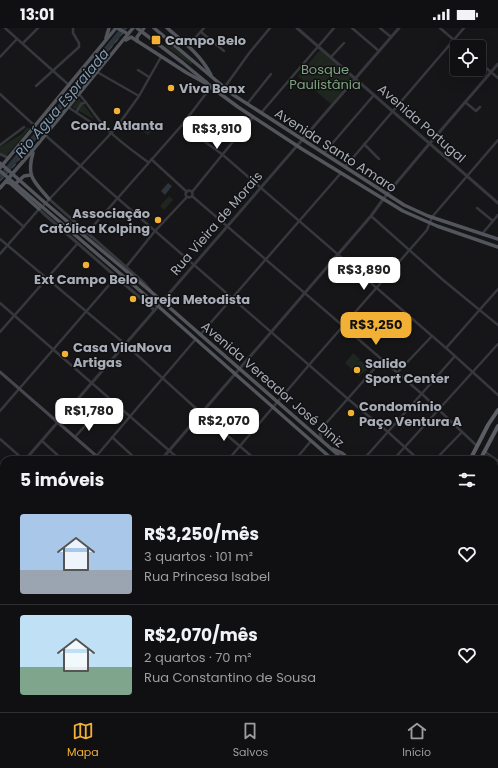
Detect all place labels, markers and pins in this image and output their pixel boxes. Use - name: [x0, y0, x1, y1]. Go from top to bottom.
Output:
- place label: Campo Belo: [165, 31, 246, 50]
- marker: Campo Belo: [150, 34, 162, 46]
- place label: Viva Benx: [179, 79, 245, 98]
- marker: Viva Benx: [166, 83, 176, 93]
- marker: Cond. Atlanta: [112, 106, 122, 116]
- place label: Cond. Atlanta: [71, 116, 163, 135]
- pin: R$3,910: [180, 116, 254, 150]
- place label: Associação Católica Kolping: [39, 204, 150, 238]
- marker: Associação Católica Kolping: [153, 215, 163, 225]
- pin: R$3,890: [327, 257, 401, 291]
- marker: Ext Campo Belo: [81, 260, 91, 270]
- place label: Ext Campo Belo: [34, 270, 138, 289]
- place label: Igreja Metodista: [141, 290, 250, 309]
- marker: Igreja Metodista: [128, 294, 138, 304]
- pin: R$3,250: [339, 312, 413, 346]
- place label: Casa VilaNova Artigas: [73, 338, 172, 372]
- marker: Casa VilaNova Artigas: [60, 349, 70, 359]
- place label: Salido Sport Center: [365, 354, 450, 388]
- marker: Salido Sport Center: [352, 365, 362, 375]
- place label: Condomínio Paço Ventura A: [359, 397, 462, 431]
- pin: R$1,780: [52, 398, 126, 432]
- pin: R$2,070: [187, 408, 261, 442]
- marker: Condomínio Paço Ventura A: [346, 408, 356, 418]

